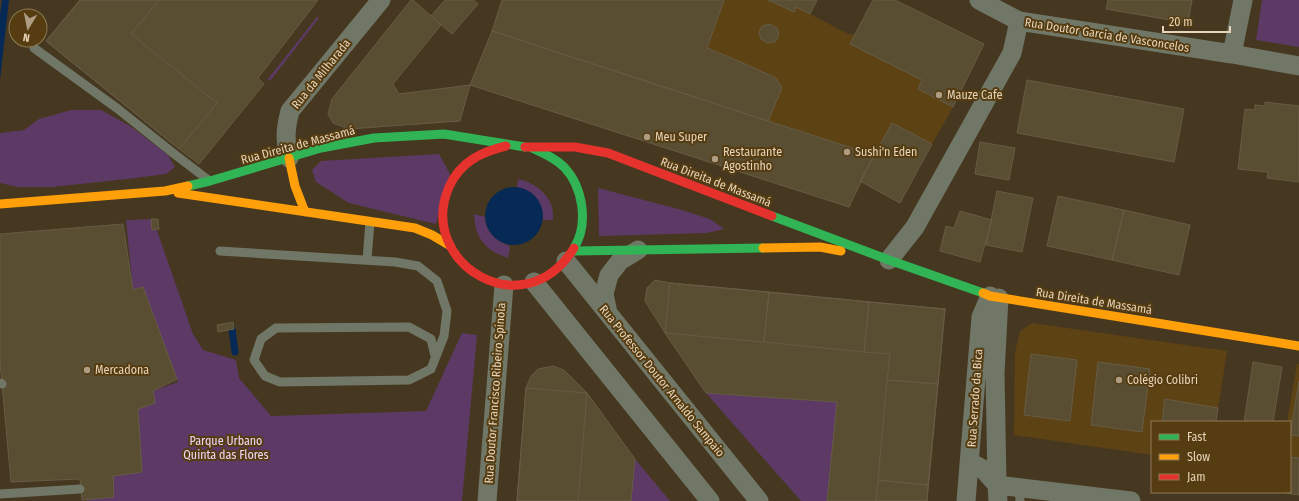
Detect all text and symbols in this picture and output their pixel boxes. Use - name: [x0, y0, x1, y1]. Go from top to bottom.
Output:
- north arrow: [8, 8, 48, 48]
- scale bar: [1163, 8, 1230, 34]
- street label: Rua Doutor Garcia de Vasconcelos: [1024, 15, 1190, 55]
- text: 20 m: [1169, 15, 1193, 29]
- text: N: [22, 30, 31, 44]
- street label: Rua da Milharada: [289, 36, 353, 112]
- place label: Mauze Cafe: [947, 88, 1003, 102]
- marker: Mauze Cafe: [934, 90, 944, 100]
- street label: Rua Direita de Massamá: [239, 123, 357, 167]
- place label: Meu Super: [655, 130, 708, 144]
- marker: Meu Super: [642, 132, 652, 142]
- place label: Restaurante Agostinho: [723, 145, 782, 173]
- place label: Sushi'n Eden: [855, 145, 917, 159]
- marker: Sushi'n Eden: [842, 147, 852, 157]
- street label: Rua Direita de Massamá: [659, 154, 773, 210]
- marker: Restaurante Agostinho: [710, 154, 720, 164]
- street label: Rua Direita de Massamá: [1035, 285, 1153, 317]
- street label: Rua Doutor Francisco Ribeiro Spínola: [482, 302, 508, 484]
- street label: Rua Professor Doutor Arnaldo Sampaio: [596, 302, 728, 460]
- street label: Rua Serrado da Bica: [965, 348, 985, 448]
- place label: Mercadona: [95, 363, 149, 377]
- marker: Mercadona: [82, 365, 92, 375]
- place label: Colégio Colibri: [1127, 373, 1198, 387]
- marker: Colégio Colibri: [1114, 375, 1124, 385]
- legend: [1151, 421, 1291, 493]
- text: Fast: [1187, 430, 1206, 444]
- park label: Parque Urbano Quinta das Flores: [183, 434, 269, 462]
- text: Slow: [1187, 450, 1210, 464]
- text: Jam: [1187, 470, 1205, 484]

